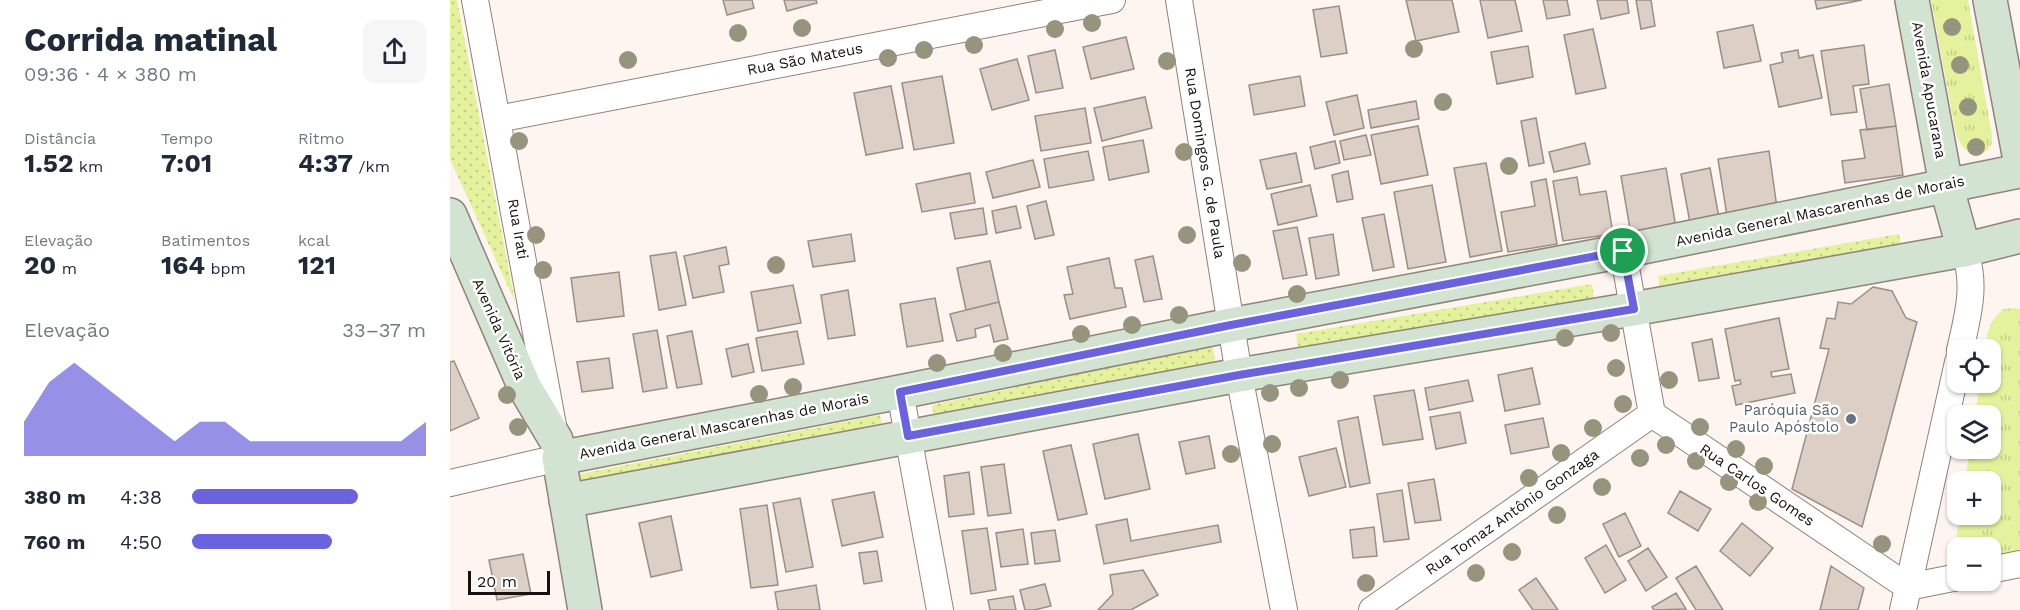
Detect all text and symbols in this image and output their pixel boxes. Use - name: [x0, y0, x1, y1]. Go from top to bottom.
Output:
- text: Corrida matinal: [24, 20, 277, 59]
- button: share: [363, 20, 426, 83]
- street label: Avenida Apucarana: [1908, 20, 1950, 160]
- street label: Rua São Mateus: [746, 39, 864, 79]
- text: 09:36 · 4 × 380 m: [24, 62, 197, 86]
- street label: Rua Domingos G. de Paula: [1181, 66, 1229, 260]
- text: Distância: [24, 129, 96, 148]
- text: Tempo: [161, 129, 213, 148]
- text: Ritmo: [298, 129, 344, 148]
- text: 1.52: [24, 148, 73, 178]
- text: 7:01: [161, 148, 212, 178]
- text: 4:37: [298, 148, 353, 178]
- text: km: [73, 157, 103, 176]
- text: /km: [353, 157, 390, 176]
- street label: Avenida General Mascarenhas de Morais: [1674, 172, 1966, 250]
- street label: Rua Irati: [504, 197, 532, 261]
- pin: [1597, 225, 1648, 276]
- text: Elevação: [24, 231, 93, 250]
- text: Batimentos: [161, 231, 250, 250]
- text: kcal: [298, 231, 330, 250]
- icon: arrive: [1606, 234, 1639, 267]
- text: 20: [24, 250, 56, 280]
- text: 164: [161, 250, 205, 280]
- text: 121: [298, 250, 336, 280]
- text: m: [56, 259, 77, 278]
- text: bpm: [205, 259, 246, 278]
- street label: Avenida Vitória: [469, 276, 530, 383]
- text: Elevação: [24, 318, 110, 342]
- text: 33–37 m: [342, 318, 426, 342]
- map controls: [1947, 339, 2001, 591]
- button: locate: [1947, 339, 2001, 393]
- street label: Avenida General Mascarenhas de Morais: [578, 389, 870, 463]
- place label: Paróquia São Paulo Apóstolo: [1729, 401, 1839, 436]
- button: layers: [1947, 405, 2001, 459]
- marker: Paróquia São Paulo Apóstolo: [1844, 412, 1858, 426]
- street label: Rua Carlos Gomes: [1696, 440, 1818, 530]
- street label: Rua Tomaz Antônio Gonzaga: [1422, 445, 1603, 579]
- button: +: [1947, 471, 2001, 525]
- text: 380 m: [24, 485, 86, 509]
- text: 4:38: [120, 485, 162, 509]
- text: 760 m: [24, 530, 85, 554]
- text: 4:50: [120, 530, 162, 554]
- button: −: [1947, 537, 2001, 591]
- scale bar: [468, 568, 550, 596]
- text: 20 m: [477, 572, 517, 591]

